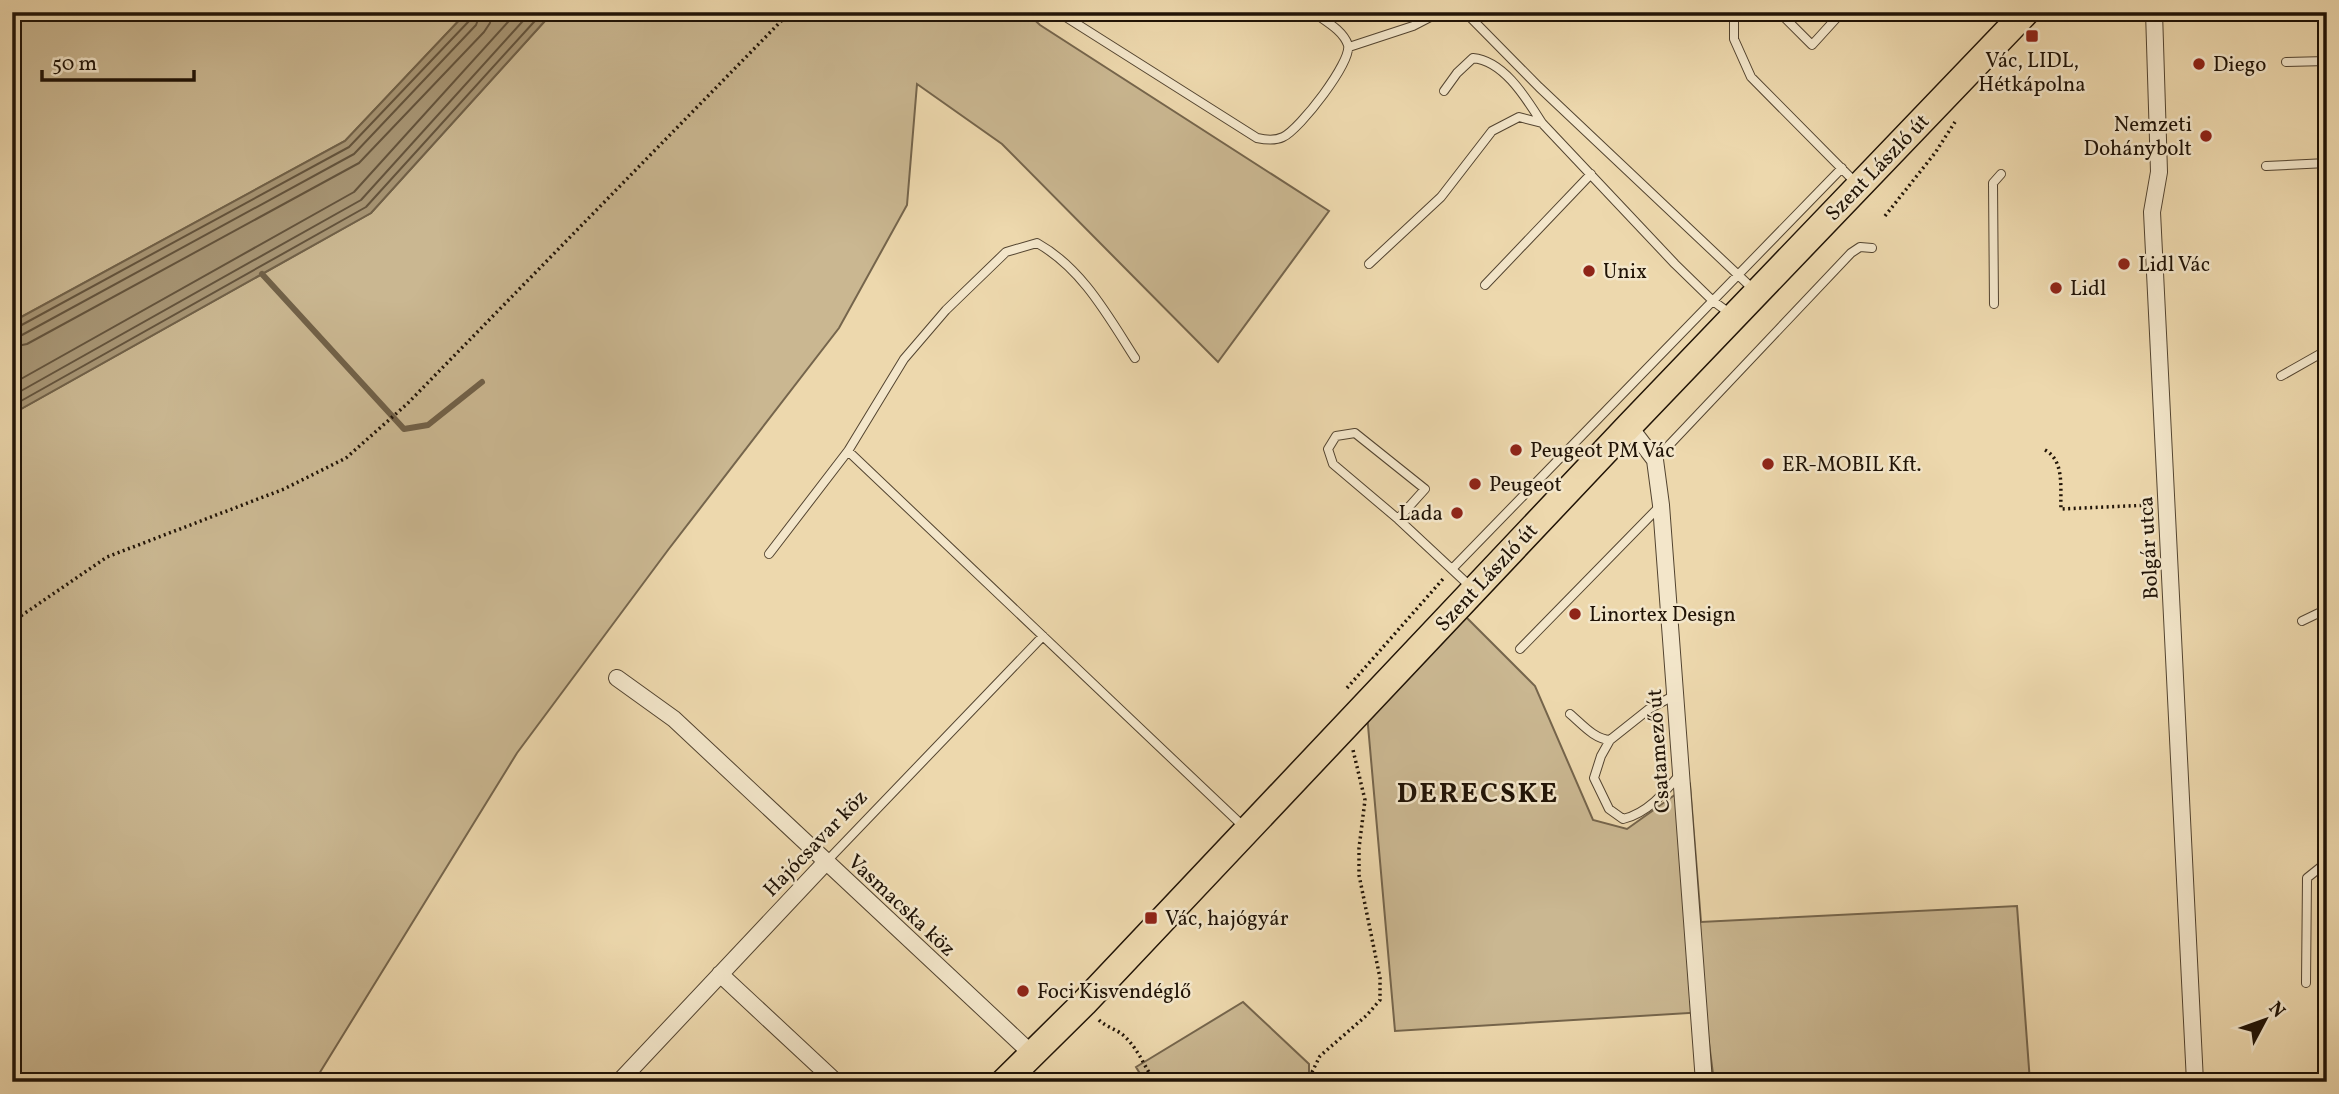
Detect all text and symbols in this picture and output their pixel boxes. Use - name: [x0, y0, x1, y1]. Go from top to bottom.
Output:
- marker: Vác, LIDL, Hétkápolna: [2024, 28, 2040, 44]
- scale bar: [42, 38, 194, 82]
- place label: Vác, LIDL, Hétkápolna: [1978, 47, 2086, 100]
- text: 50 m: [52, 50, 97, 79]
- place label: Diego: [2213, 51, 2267, 80]
- marker: Diego: [2191, 56, 2207, 72]
- street label: Szent László út: [1819, 108, 1937, 228]
- place label: Nemzeti Dohánybolt: [2084, 111, 2192, 164]
- marker: Nemzeti Dohánybolt: [2198, 128, 2214, 144]
- place label: Lidl Vác: [2138, 251, 2210, 280]
- marker: Lidl Vác: [2116, 256, 2132, 272]
- place label: Unix: [1603, 258, 1647, 287]
- marker: Unix: [1581, 263, 1597, 279]
- place label: Lidl: [2070, 275, 2106, 304]
- marker: Lidl: [2048, 280, 2064, 296]
- place label: Peugeot PM Vác: [1530, 437, 1675, 466]
- marker: Peugeot PM Vác: [1508, 442, 1524, 458]
- place label: ER-MOBIL Kft.: [1782, 451, 1922, 480]
- marker: ER-MOBIL Kft.: [1760, 456, 1776, 472]
- place label: Peugeot: [1489, 471, 1562, 500]
- marker: Peugeot: [1467, 476, 1483, 492]
- street label: Bolgár utca: [2132, 496, 2167, 600]
- place label: Lada: [1398, 500, 1443, 529]
- marker: Lada: [1449, 505, 1465, 521]
- street label: Szent László út: [1429, 517, 1545, 639]
- place label: Linortex Design: [1589, 601, 1736, 630]
- marker: Linortex Design: [1567, 606, 1583, 622]
- street label: Csatamező út: [1641, 688, 1678, 814]
- district label: DERECSKE: [1397, 775, 1559, 814]
- street label: Hajócsavar köz: [757, 784, 875, 904]
- street label: Vasmacska köz: [841, 848, 961, 964]
- place label: Vác, hajógyár: [1165, 905, 1289, 934]
- marker: Vác, hajógyár: [1143, 910, 1159, 926]
- place label: Foci Kisvendéglő: [1037, 978, 1191, 1007]
- marker: Foci Kisvendéglő: [1015, 983, 1031, 999]
- north arrow: [2230, 986, 2300, 1056]
- text: N: [2262, 996, 2291, 1024]

